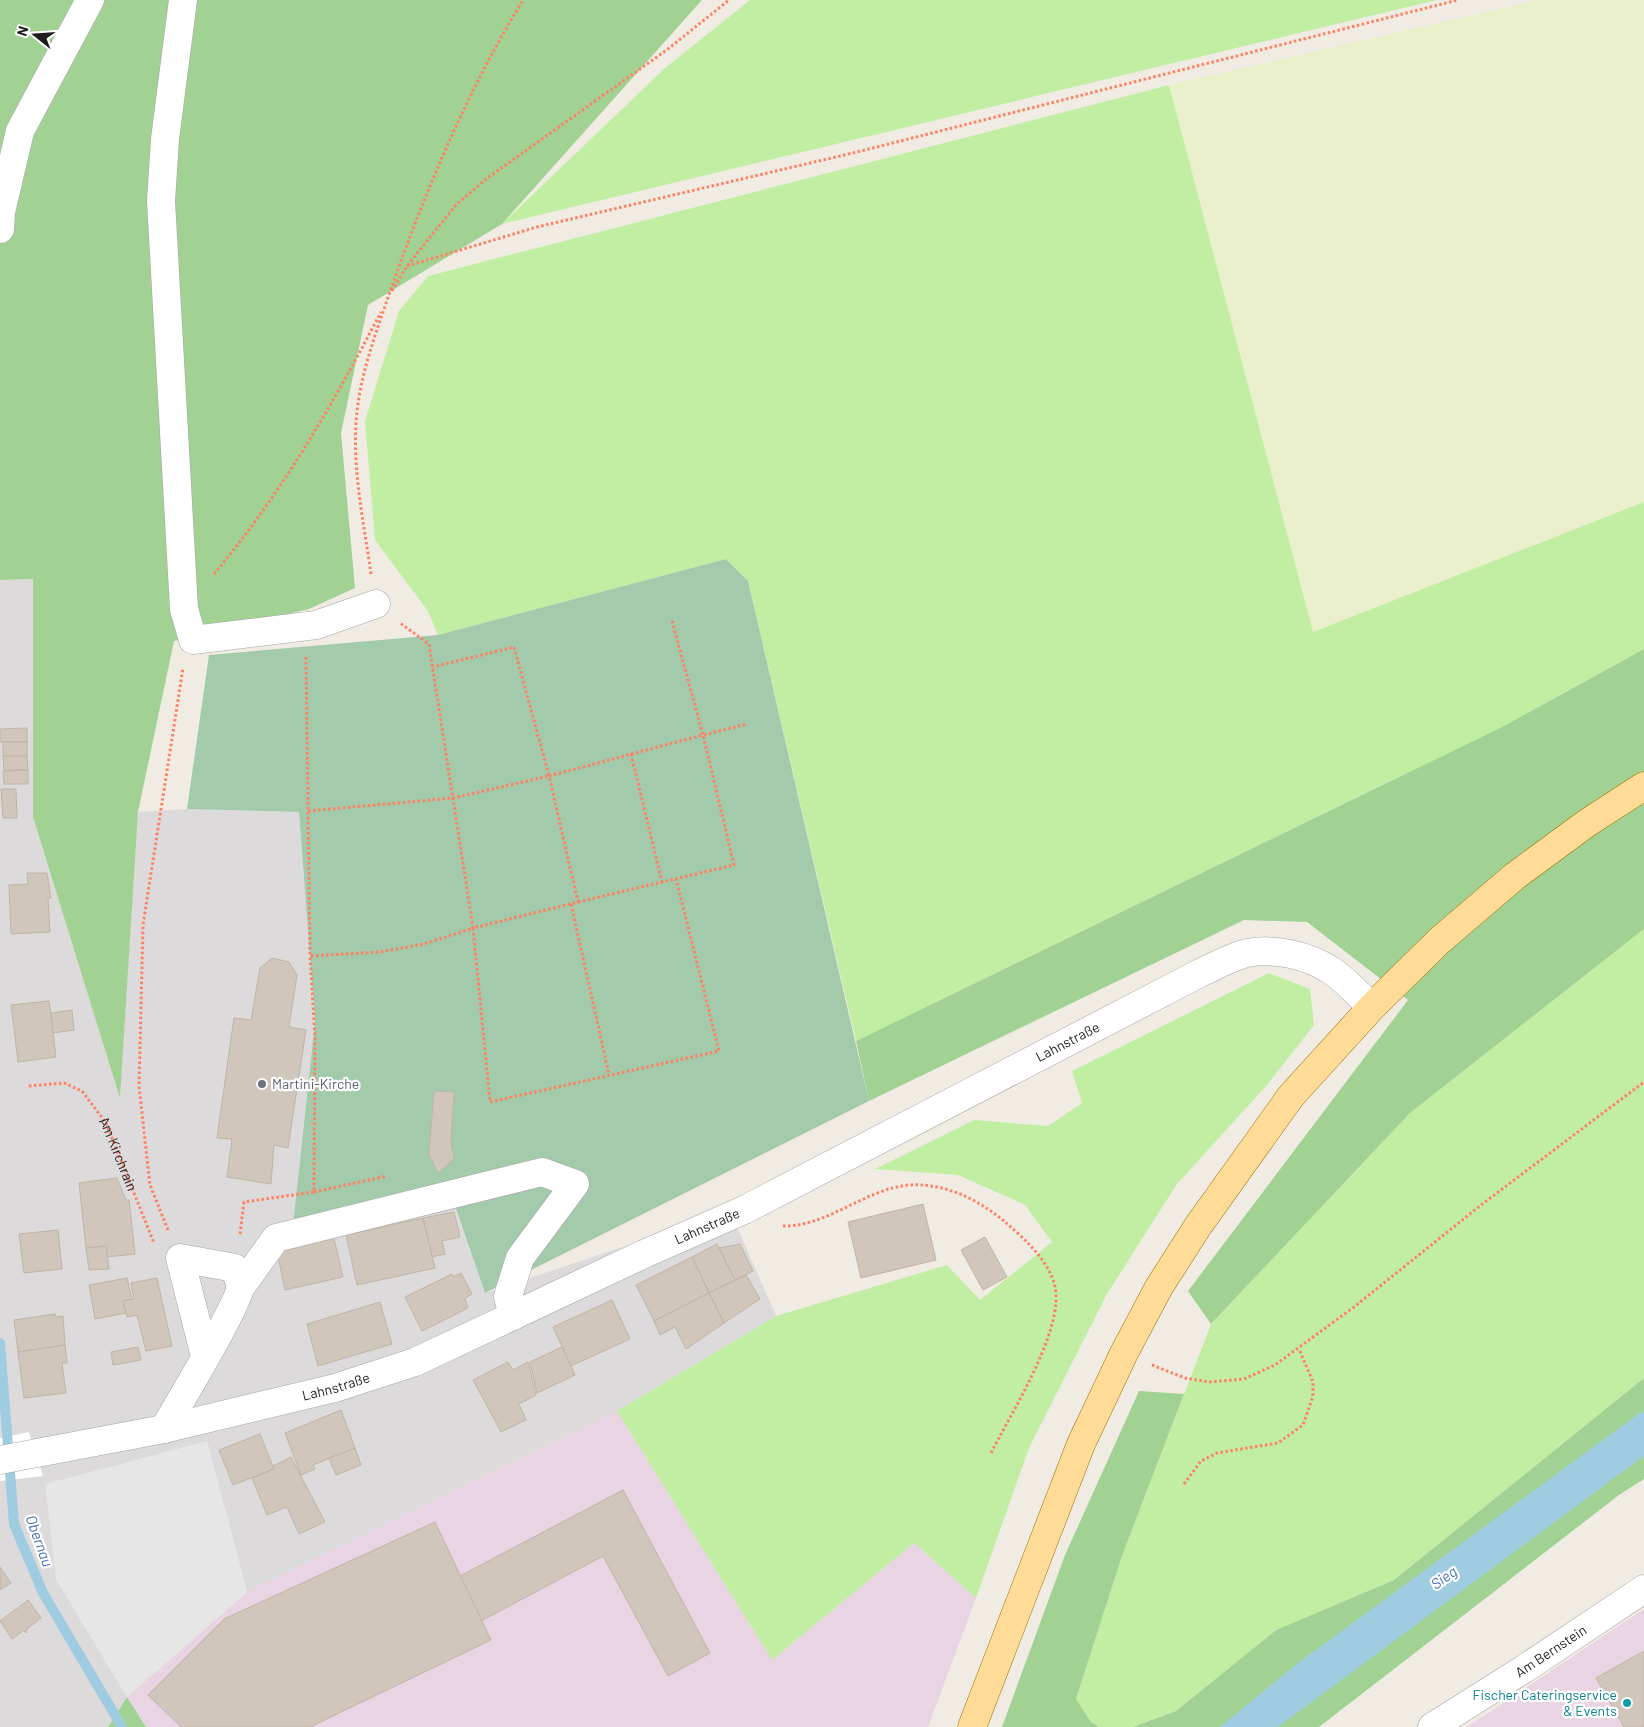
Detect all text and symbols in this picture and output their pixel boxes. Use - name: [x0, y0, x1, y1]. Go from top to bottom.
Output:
- north arrow: [10, 10, 60, 60]
- text: N: [13, 24, 32, 38]
- street label: Lahnstraße: [1033, 1018, 1102, 1065]
- place label: Martini-Kirche: [272, 1075, 359, 1092]
- marker: Martini-Kirche: [256, 1078, 268, 1090]
- street label: Am Kirchrain: [96, 1113, 141, 1193]
- street label: Lahnstraße: [672, 1204, 742, 1248]
- street label: Lahnstraße: [300, 1368, 372, 1404]
- water label: Obernau: [22, 1512, 58, 1569]
- water label: Sieg: [1427, 1562, 1460, 1593]
- street label: Am Bernstein: [1512, 1621, 1589, 1680]
- place label: Fischer Cateringservice & Events: [1473, 1686, 1617, 1719]
- marker: Fischer Cateringservice & Events: [1621, 1697, 1633, 1709]

